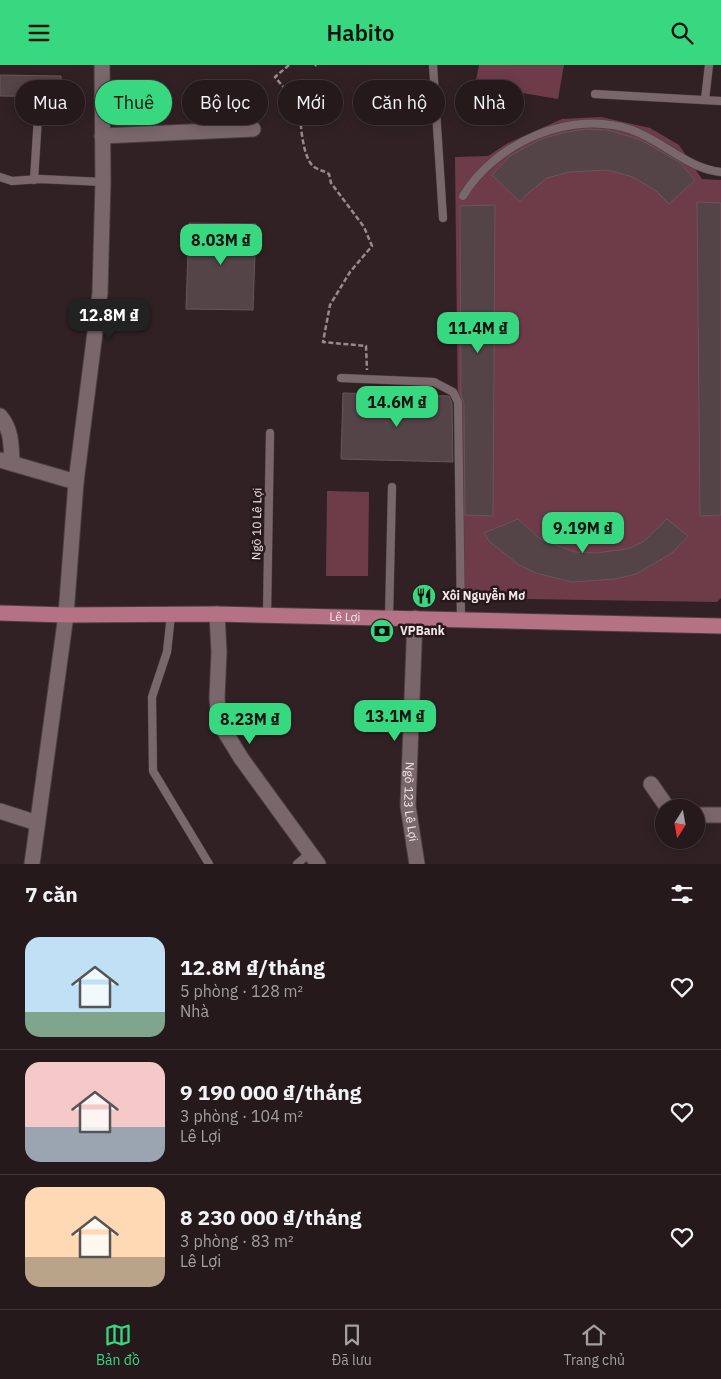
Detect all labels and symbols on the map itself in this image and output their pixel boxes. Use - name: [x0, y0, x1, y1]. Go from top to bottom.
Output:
- pin: 8.03M ₫: [175, 223, 267, 266]
- pin: 12.8M ₫: [63, 299, 155, 341]
- pin: 11.4M ₫: [432, 311, 524, 354]
- pin: 14.6M ₫: [351, 385, 443, 428]
- street label: Ngõ 10 Lê Lợi: [248, 488, 265, 560]
- pin: 9.19M ₫: [537, 511, 629, 554]
- restaurant icon: Xôi Nguyễn Mơ: [411, 583, 437, 609]
- place label: Xôi Nguyễn Mơ: [442, 587, 525, 603]
- street label: Lê Lợi: [329, 609, 361, 624]
- bank icon: VPBank: [369, 618, 395, 644]
- place label: VPBank: [400, 623, 445, 638]
- pin: 13.1M ₫: [349, 699, 441, 742]
- pin: 8.23M ₫: [204, 703, 296, 745]
- street label: Ngõ 123 Lê Lợi: [401, 762, 421, 842]
- north arrow: [655, 799, 705, 849]

